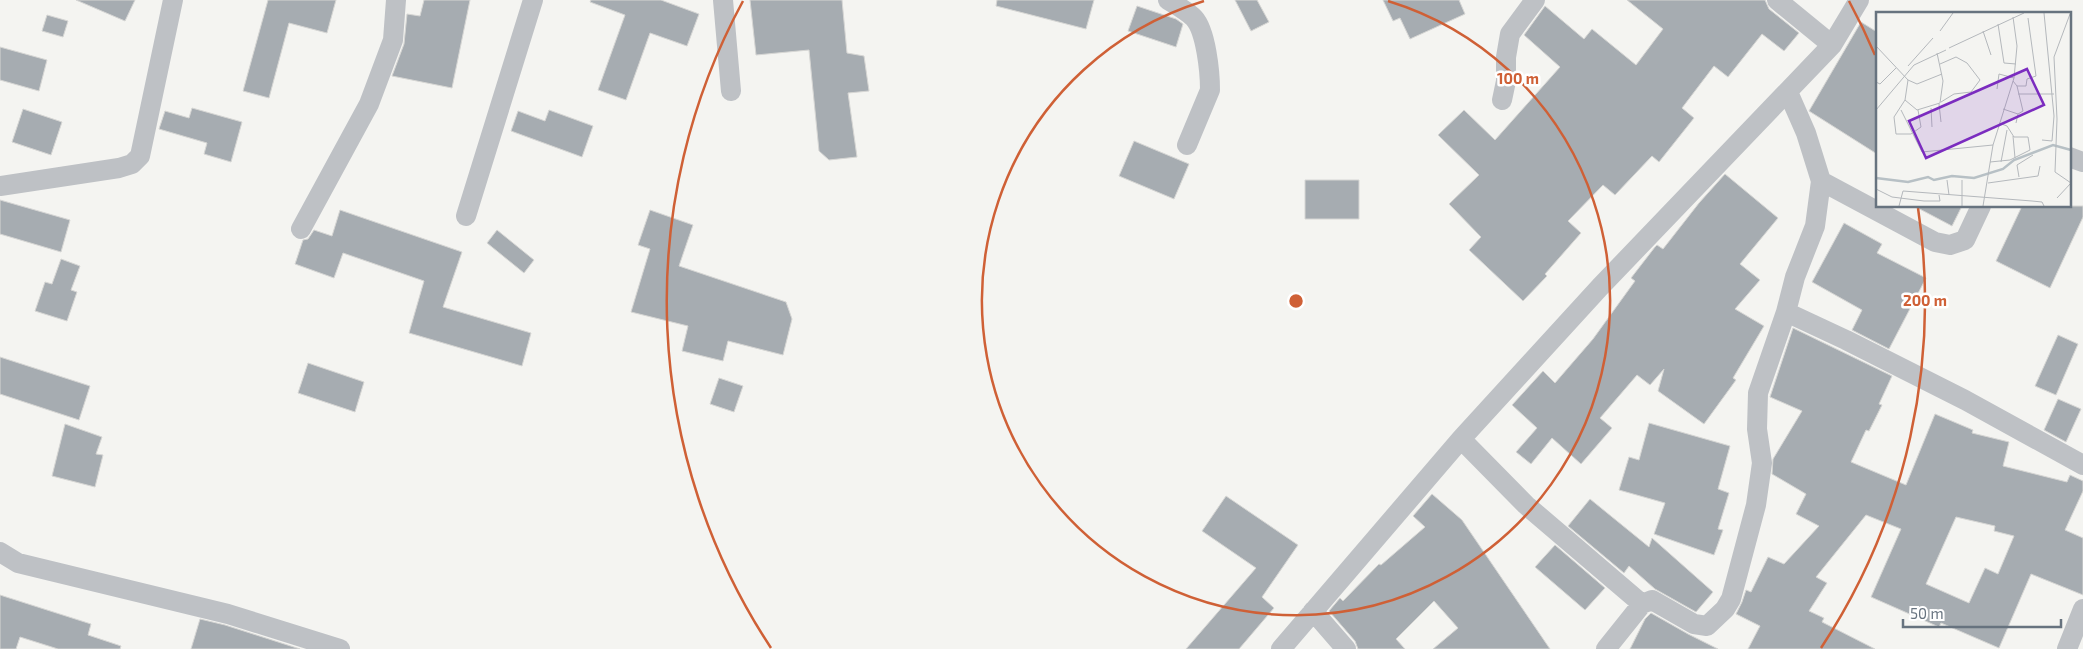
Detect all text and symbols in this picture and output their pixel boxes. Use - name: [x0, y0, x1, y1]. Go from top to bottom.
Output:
- inset map: [1876, 12, 2070, 208]
- text: 100 m: [1497, 69, 1539, 87]
- text: 200 m: [1903, 291, 1947, 309]
- centre of rings: [1287, 292, 1305, 310]
- scale bar: [1903, 596, 2060, 628]
- text: 50 m: [1910, 604, 1944, 622]

